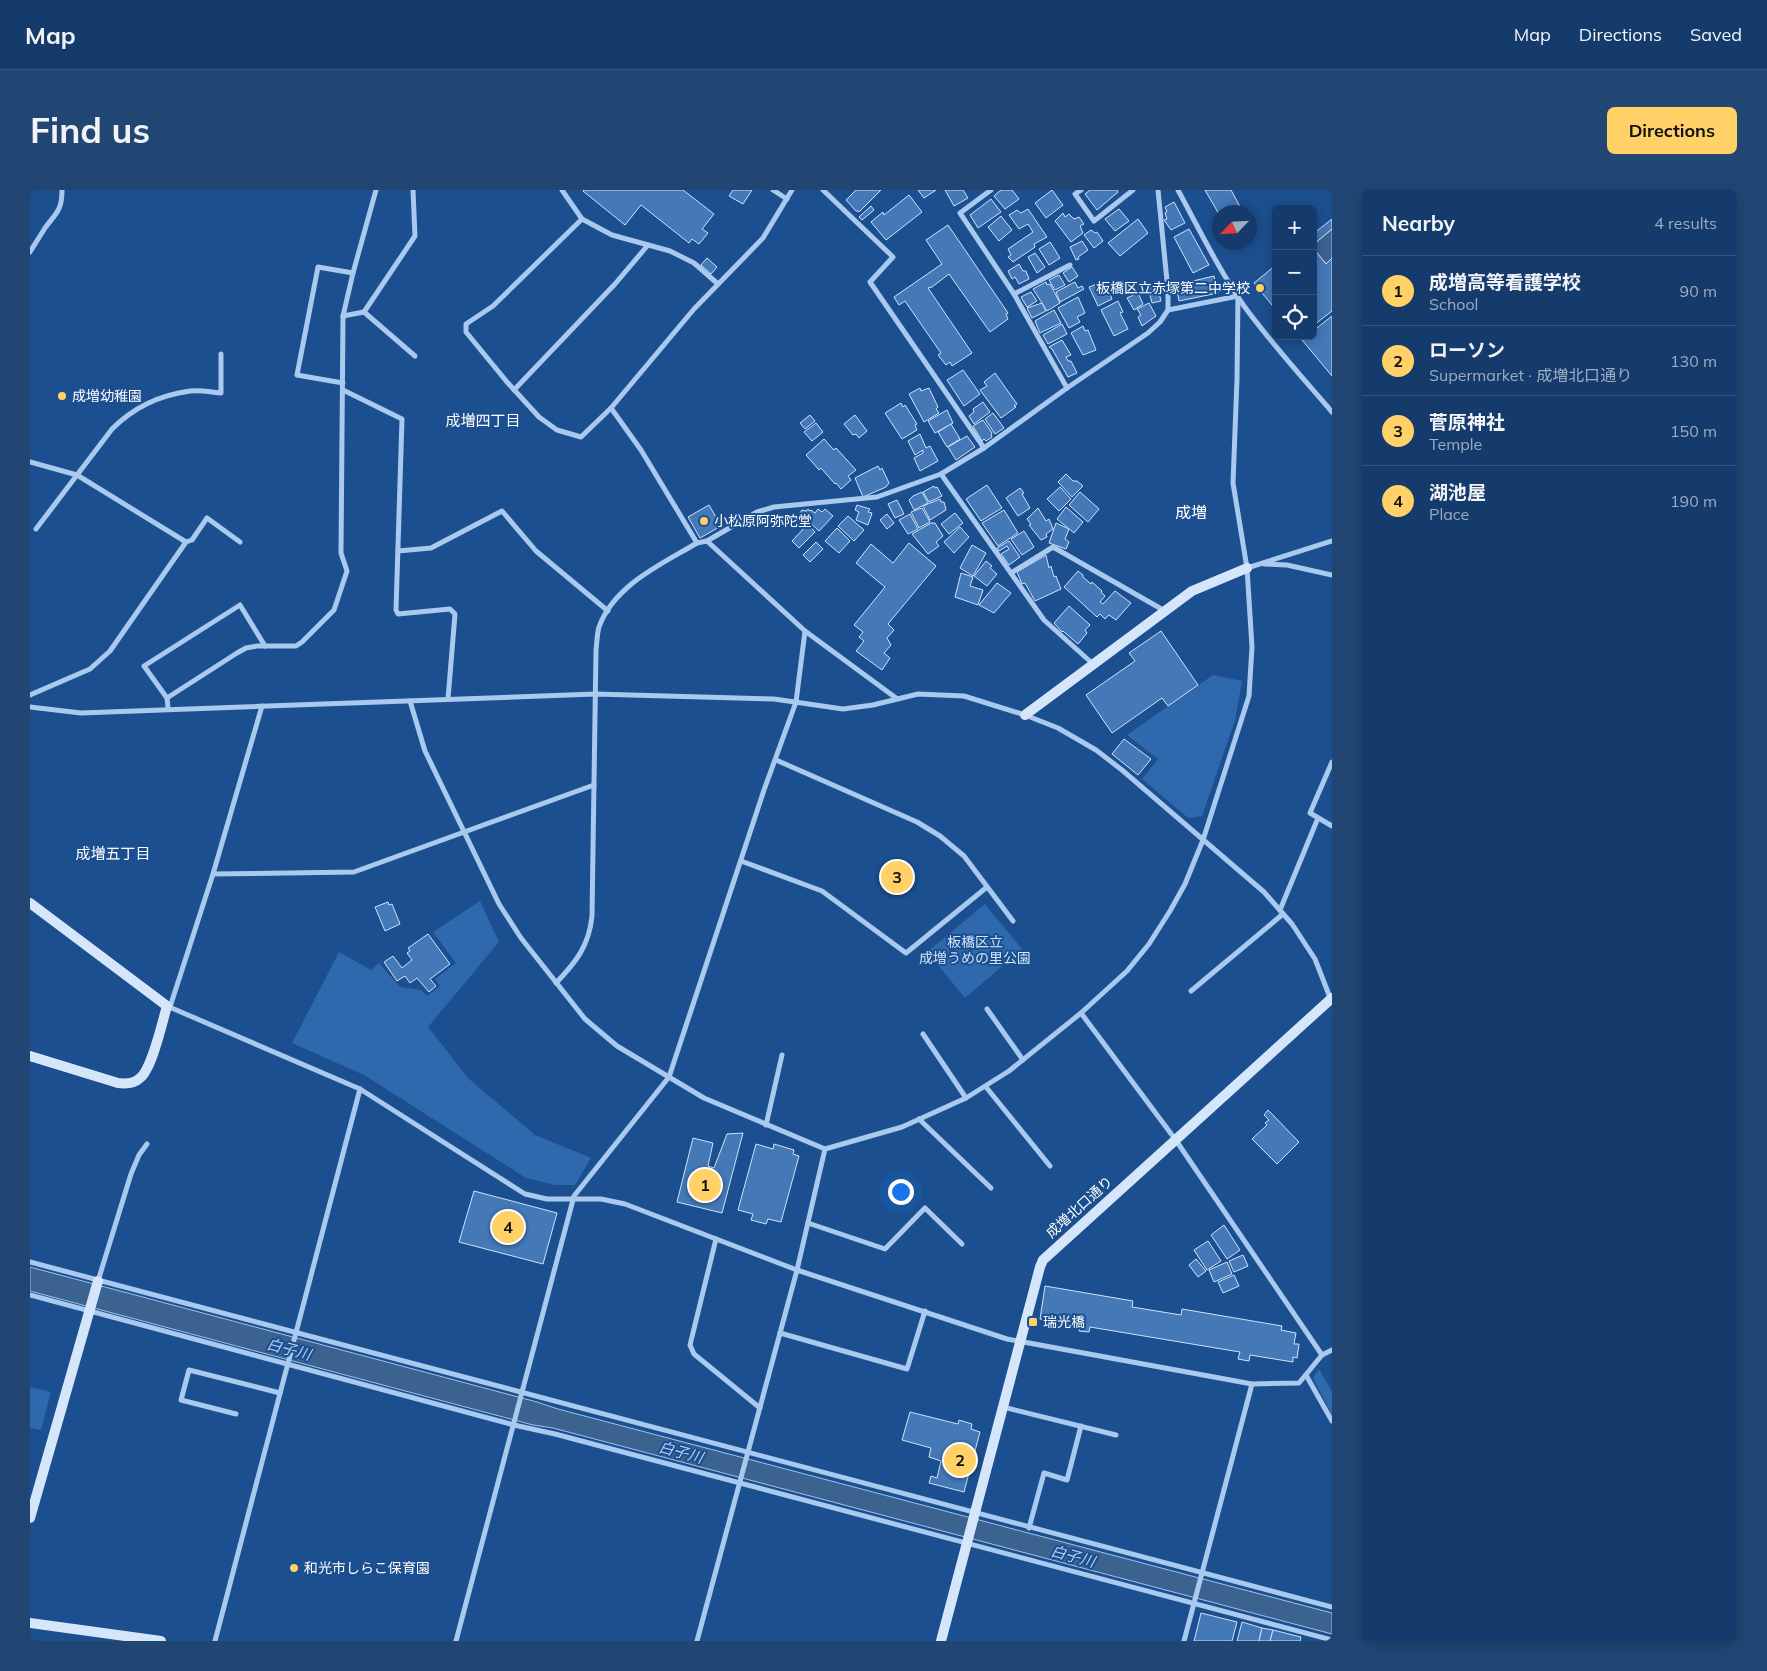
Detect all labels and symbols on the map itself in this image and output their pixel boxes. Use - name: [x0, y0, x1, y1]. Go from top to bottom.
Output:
- north arrow: [1212, 205, 1257, 250]
- place label: 板橋区立赤塚第二中学校: [1096, 279, 1250, 297]
- marker: 板橋区立赤塚第二中学校: [1254, 282, 1266, 294]
- place label: 成増幼稚園: [72, 387, 142, 405]
- marker: 成増幼稚園: [56, 390, 68, 402]
- district label: 成増四丁目: [445, 411, 521, 430]
- district label: 成増: [1175, 502, 1207, 522]
- place label: 小松原阿弥陀堂: [714, 512, 812, 530]
- marker: 小松原阿弥陀堂: [698, 515, 710, 527]
- district label: 成増五丁目: [75, 844, 151, 863]
- pin: 3: [881, 858, 913, 896]
- park label: 板橋区立 成増うめの里公園: [919, 933, 1031, 967]
- pin: 1: [689, 1166, 721, 1204]
- street label: 成増北口通り: [1042, 1172, 1116, 1242]
- your location: [888, 1179, 914, 1205]
- pin: 4: [492, 1208, 524, 1246]
- place label: 瑞光橋: [1043, 1313, 1085, 1331]
- marker: 瑞光橋: [1027, 1316, 1039, 1328]
- water label: 白子川: [265, 1334, 315, 1365]
- water label: 白子川: [657, 1437, 707, 1468]
- pin: 2: [944, 1441, 976, 1479]
- water label: 白子川: [1049, 1541, 1099, 1572]
- place label: 和光市しらこ保育園: [304, 1559, 430, 1577]
- marker: 和光市しらこ保育園: [288, 1562, 300, 1574]

